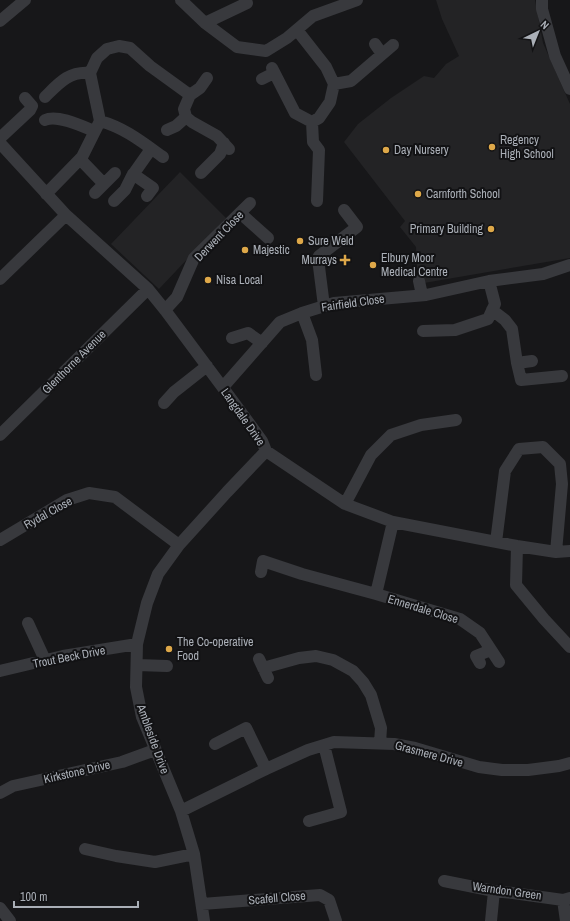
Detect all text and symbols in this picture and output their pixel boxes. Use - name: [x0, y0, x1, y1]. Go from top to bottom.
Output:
- north arrow: [518, 12, 558, 52]
- text: N: [538, 17, 552, 32]
- place label: Regency High School: [500, 132, 554, 162]
- place label: Day Nursery: [394, 142, 449, 158]
- marker: Regency High School: [487, 142, 497, 152]
- marker: Day Nursery: [381, 145, 391, 155]
- place label: Carnforth School: [426, 186, 500, 202]
- marker: Carnforth School: [413, 189, 423, 199]
- street label: Derwent Close: [191, 207, 247, 265]
- place label: Primary Building: [410, 221, 484, 237]
- marker: Primary Building: [486, 224, 496, 234]
- place label: Sure Weld: [308, 233, 354, 249]
- marker: Sure Weld: [295, 236, 305, 246]
- place label: Majestic: [253, 242, 290, 258]
- marker: Majestic: [240, 245, 250, 255]
- place label: Elbury Moor Medical Centre: [381, 250, 448, 280]
- place label: Murrays: [301, 252, 337, 268]
- marker: Murrays: [340, 255, 350, 265]
- marker: Elbury Moor Medical Centre: [368, 260, 378, 270]
- place label: Nisa Local: [216, 272, 263, 288]
- marker: Nisa Local: [203, 275, 213, 285]
- street label: Fairfield Close: [320, 291, 386, 315]
- street label: Glenthorne Avenue: [39, 327, 109, 397]
- street label: Langdale Drive: [217, 385, 269, 449]
- street label: Rydal Close: [21, 493, 75, 533]
- street label: Ennerdale Close: [386, 591, 460, 627]
- place label: The Co-operative Food: [177, 634, 254, 664]
- street label: Trout Beck Drive: [31, 642, 107, 672]
- marker: The Co-operative Food: [164, 644, 174, 654]
- street label: Ambleside Drive: [133, 701, 173, 776]
- street label: Grasmere Drive: [393, 737, 465, 771]
- street label: Kirkstone Drive: [42, 757, 112, 787]
- street label: Warndon Green: [471, 878, 543, 904]
- scale bar: [14, 883, 138, 909]
- street label: Scafell Close: [248, 888, 306, 908]
- text: 100 m: [20, 889, 47, 905]

